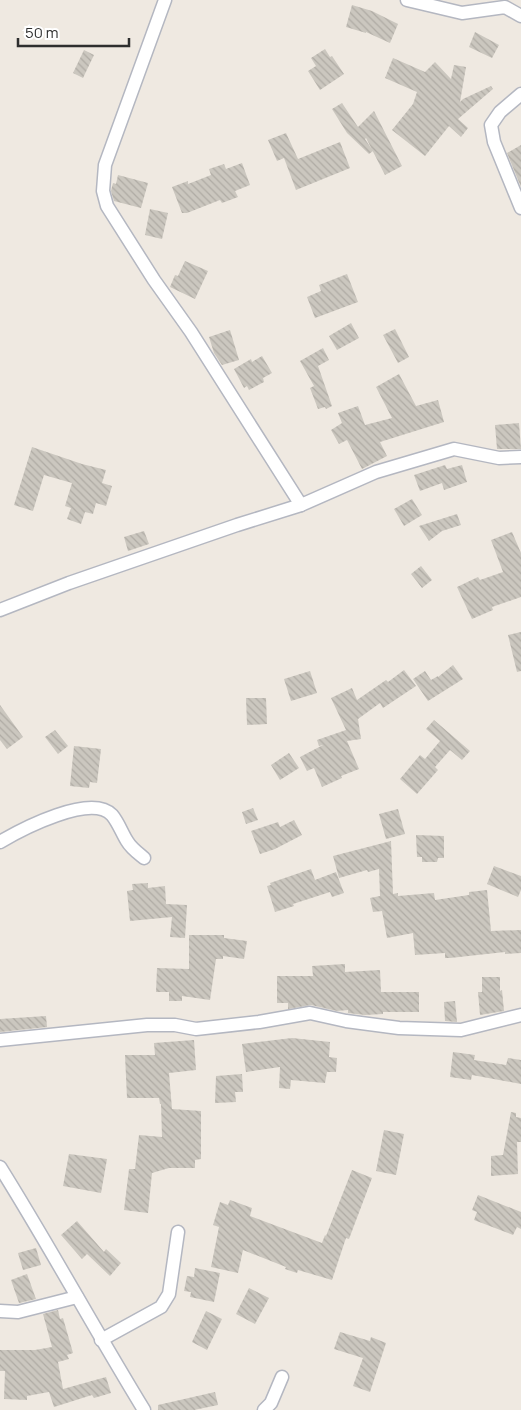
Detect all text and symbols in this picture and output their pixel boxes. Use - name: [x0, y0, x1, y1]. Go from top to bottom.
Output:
- scale bar: [18, 15, 129, 47]
- text: 50 m: [25, 22, 59, 43]

